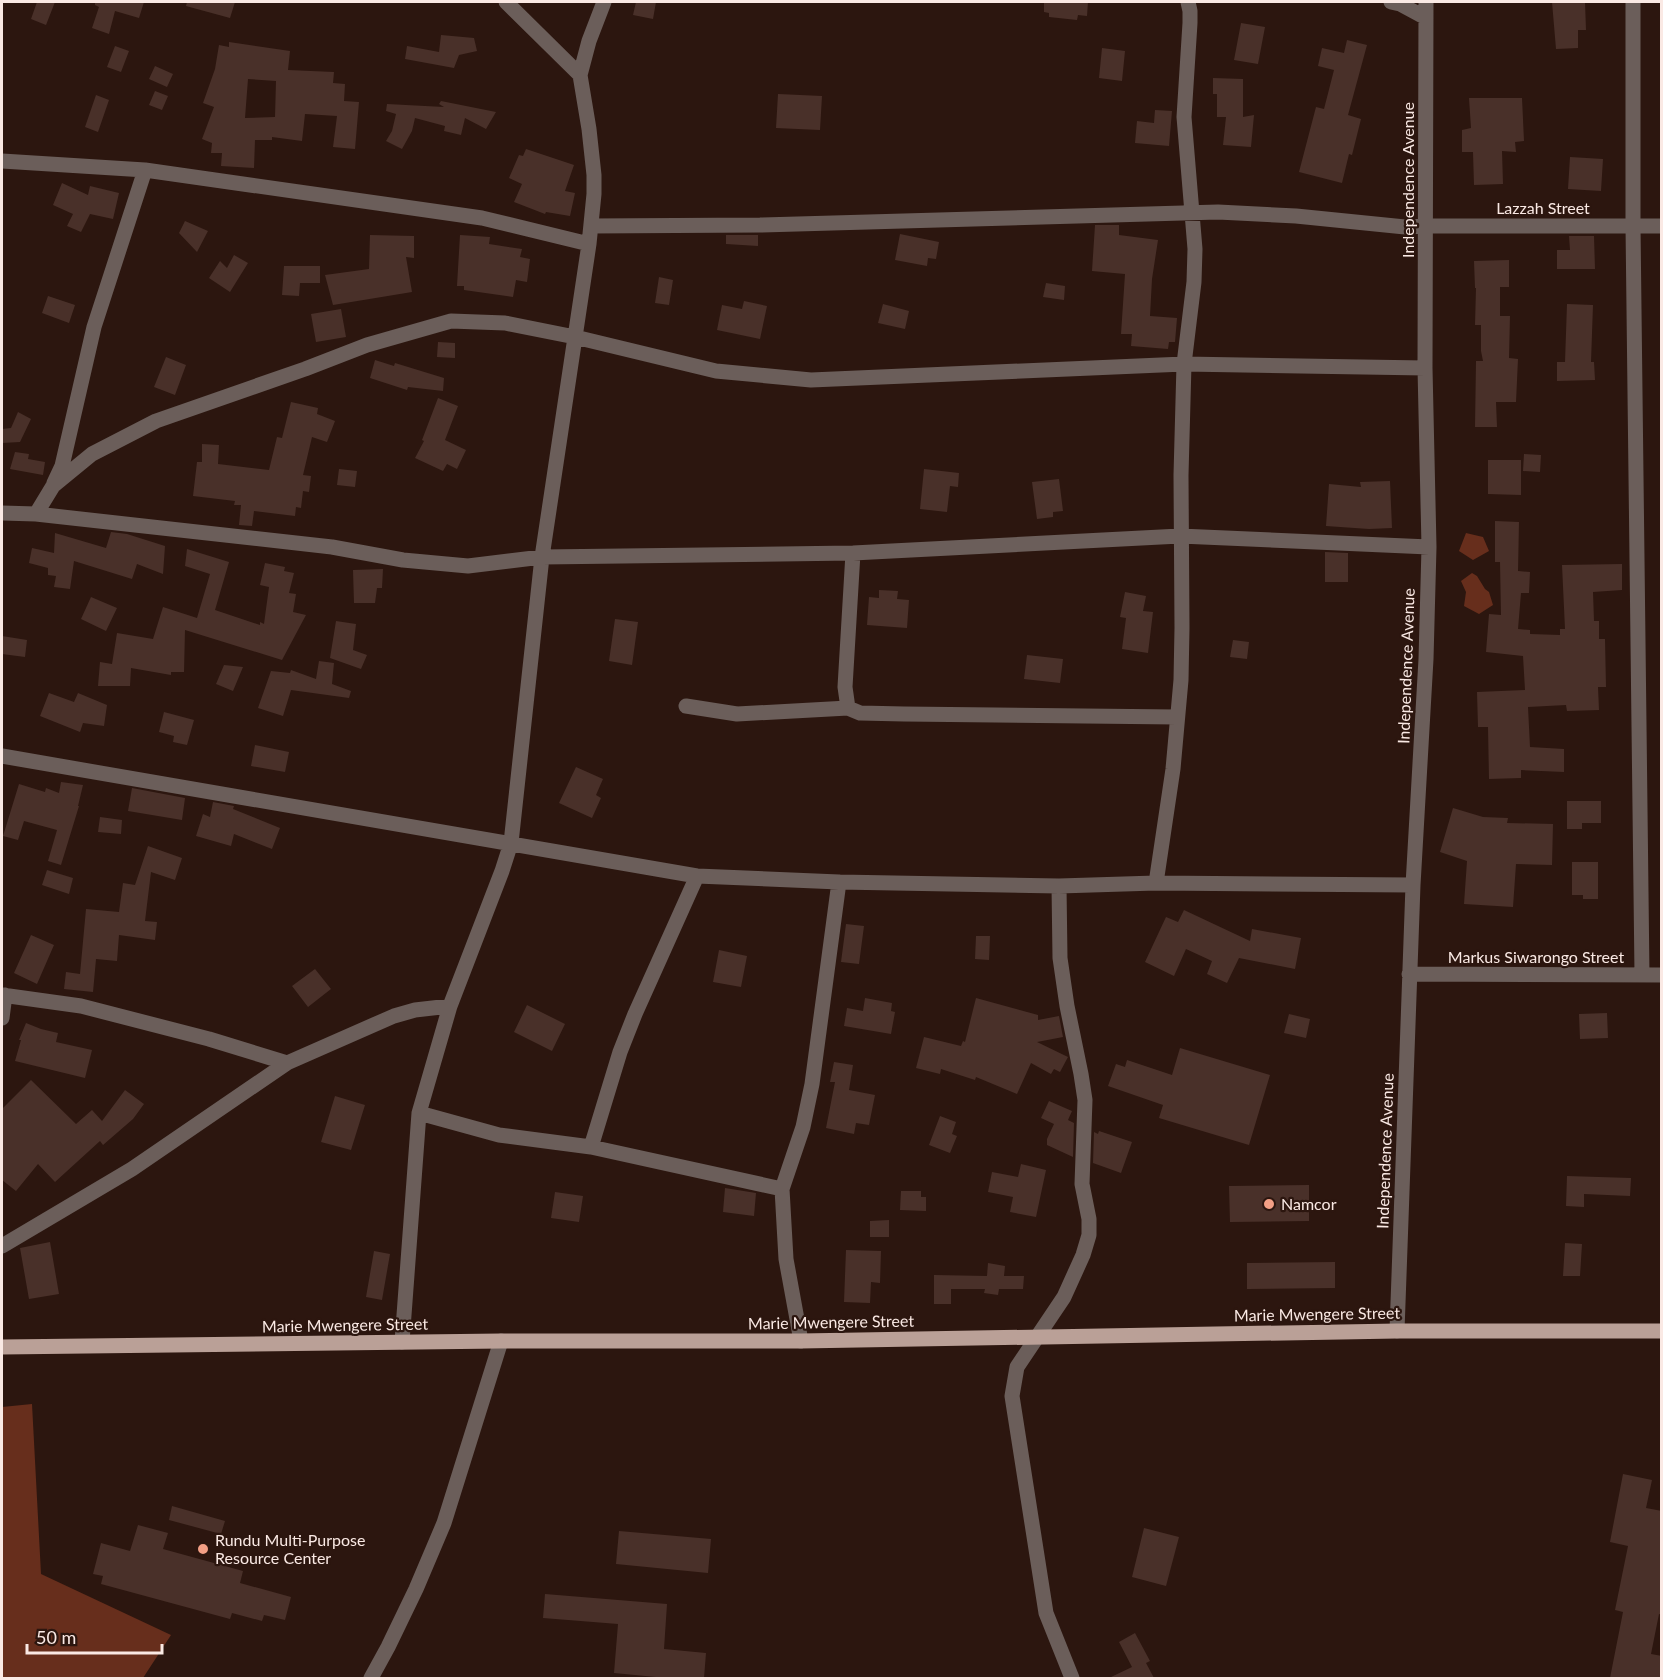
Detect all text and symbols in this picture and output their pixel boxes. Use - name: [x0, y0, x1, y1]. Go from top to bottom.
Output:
- street label: Independence Avenue: [1398, 102, 1417, 258]
- street label: Lazzah Street: [1496, 198, 1590, 217]
- street label: Independence Avenue: [1393, 588, 1418, 744]
- street label: Markus Siwarongo Street: [1448, 947, 1624, 966]
- street label: Independence Avenue: [1372, 1073, 1397, 1229]
- place label: Namcor: [1281, 1194, 1337, 1213]
- marker: Namcor: [1262, 1197, 1276, 1211]
- street label: Marie Mwengere Street: [1234, 1303, 1400, 1324]
- street label: Marie Mwengere Street: [748, 1311, 914, 1332]
- street label: Marie Mwengere Street: [262, 1314, 428, 1335]
- place label: Rundu Multi-Purpose Resource Center: [215, 1530, 365, 1567]
- marker: Rundu Multi-Purpose Resource Center: [196, 1542, 210, 1556]
- scale bar: [27, 1617, 162, 1655]
- text: 50 m: [36, 1626, 76, 1648]

